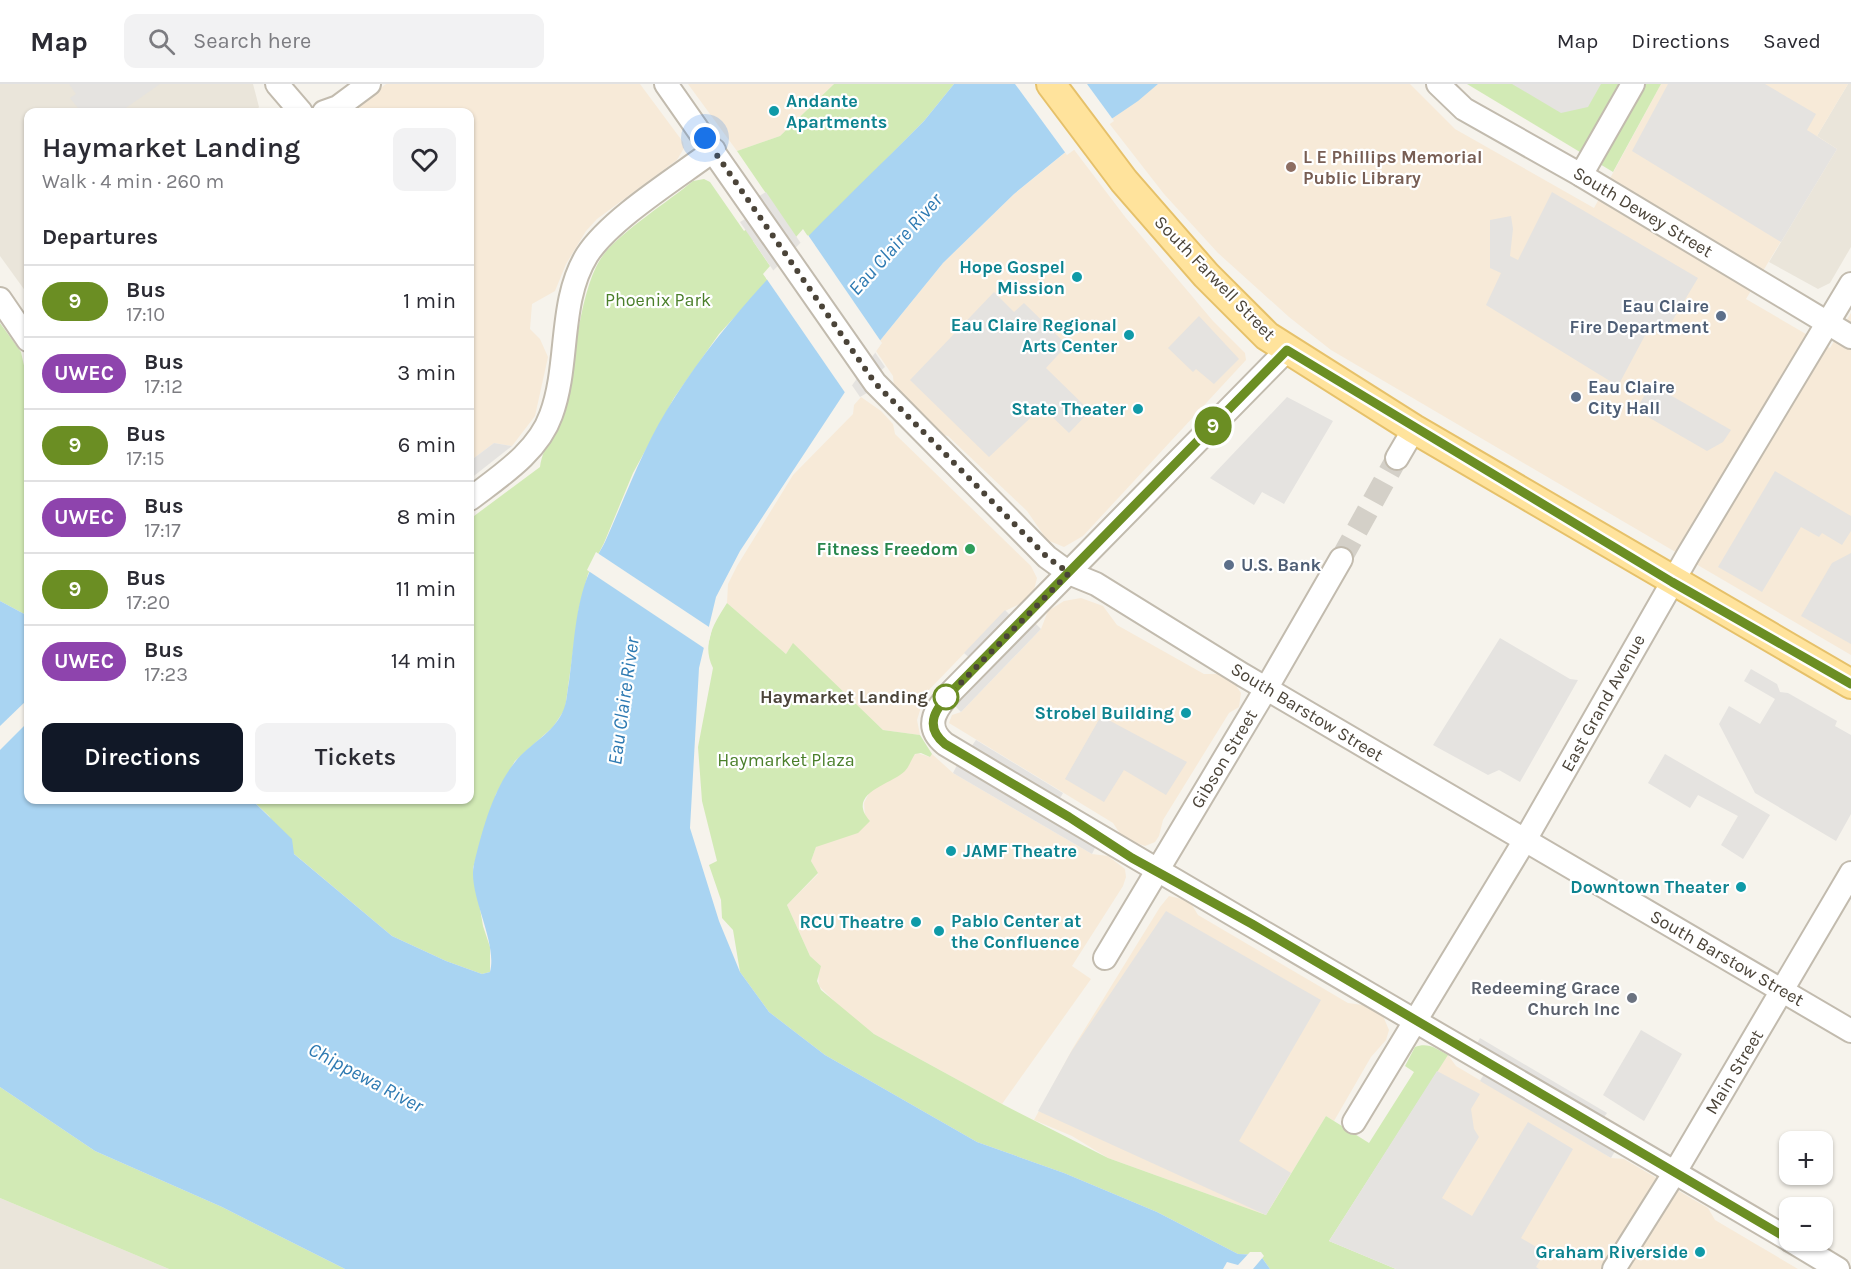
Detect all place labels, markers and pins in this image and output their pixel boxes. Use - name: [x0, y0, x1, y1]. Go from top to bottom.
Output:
- place label: Andante Apartments: [786, 90, 887, 133]
- marker: Andante Apartments: [767, 104, 781, 118]
- place label: L E Phillips Memorial Public Library: [1303, 146, 1483, 189]
- marker: L E Phillips Memorial Public Library: [1284, 160, 1298, 174]
- place label: Hope Gospel Mission: [959, 256, 1065, 299]
- marker: Hope Gospel Mission: [1070, 270, 1084, 284]
- place label: Eau Claire Fire Department: [1570, 295, 1709, 338]
- marker: Eau Claire Fire Department: [1714, 309, 1728, 323]
- place label: Eau Claire Regional Arts Center: [951, 314, 1117, 357]
- marker: Eau Claire Regional Arts Center: [1122, 328, 1136, 342]
- place label: Eau Claire City Hall: [1588, 376, 1675, 419]
- marker: Eau Claire City Hall: [1569, 390, 1583, 404]
- place label: State Theater: [1011, 398, 1126, 420]
- marker: State Theater: [1131, 402, 1145, 416]
- place label: Fitness Freedom: [817, 538, 958, 560]
- marker: Fitness Freedom: [963, 542, 977, 556]
- place label: U.S. Bank: [1241, 554, 1322, 576]
- marker: U.S. Bank: [1222, 558, 1236, 572]
- marker: Haymarket Landing: [933, 684, 959, 710]
- place label: Haymarket Landing: [760, 686, 929, 708]
- place label: Strobel Building: [1035, 702, 1175, 724]
- marker: Strobel Building: [1179, 706, 1193, 720]
- place label: JAMF Theatre: [963, 840, 1077, 862]
- marker: JAMF Theatre: [944, 844, 958, 858]
- place label: Downtown Theater: [1570, 876, 1729, 898]
- marker: Downtown Theater: [1734, 880, 1748, 894]
- place label: Pablo Center at the Confluence: [951, 910, 1081, 953]
- place label: RCU Theatre: [799, 911, 904, 933]
- marker: RCU Theatre: [909, 915, 923, 929]
- marker: Pablo Center at the Confluence: [932, 924, 946, 938]
- place label: Redeeming Grace Church Inc: [1471, 977, 1620, 1020]
- marker: Redeeming Grace Church Inc: [1625, 991, 1639, 1005]
- place label: Graham Riverside: [1535, 1241, 1688, 1263]
- marker: Graham Riverside: [1693, 1245, 1707, 1259]

